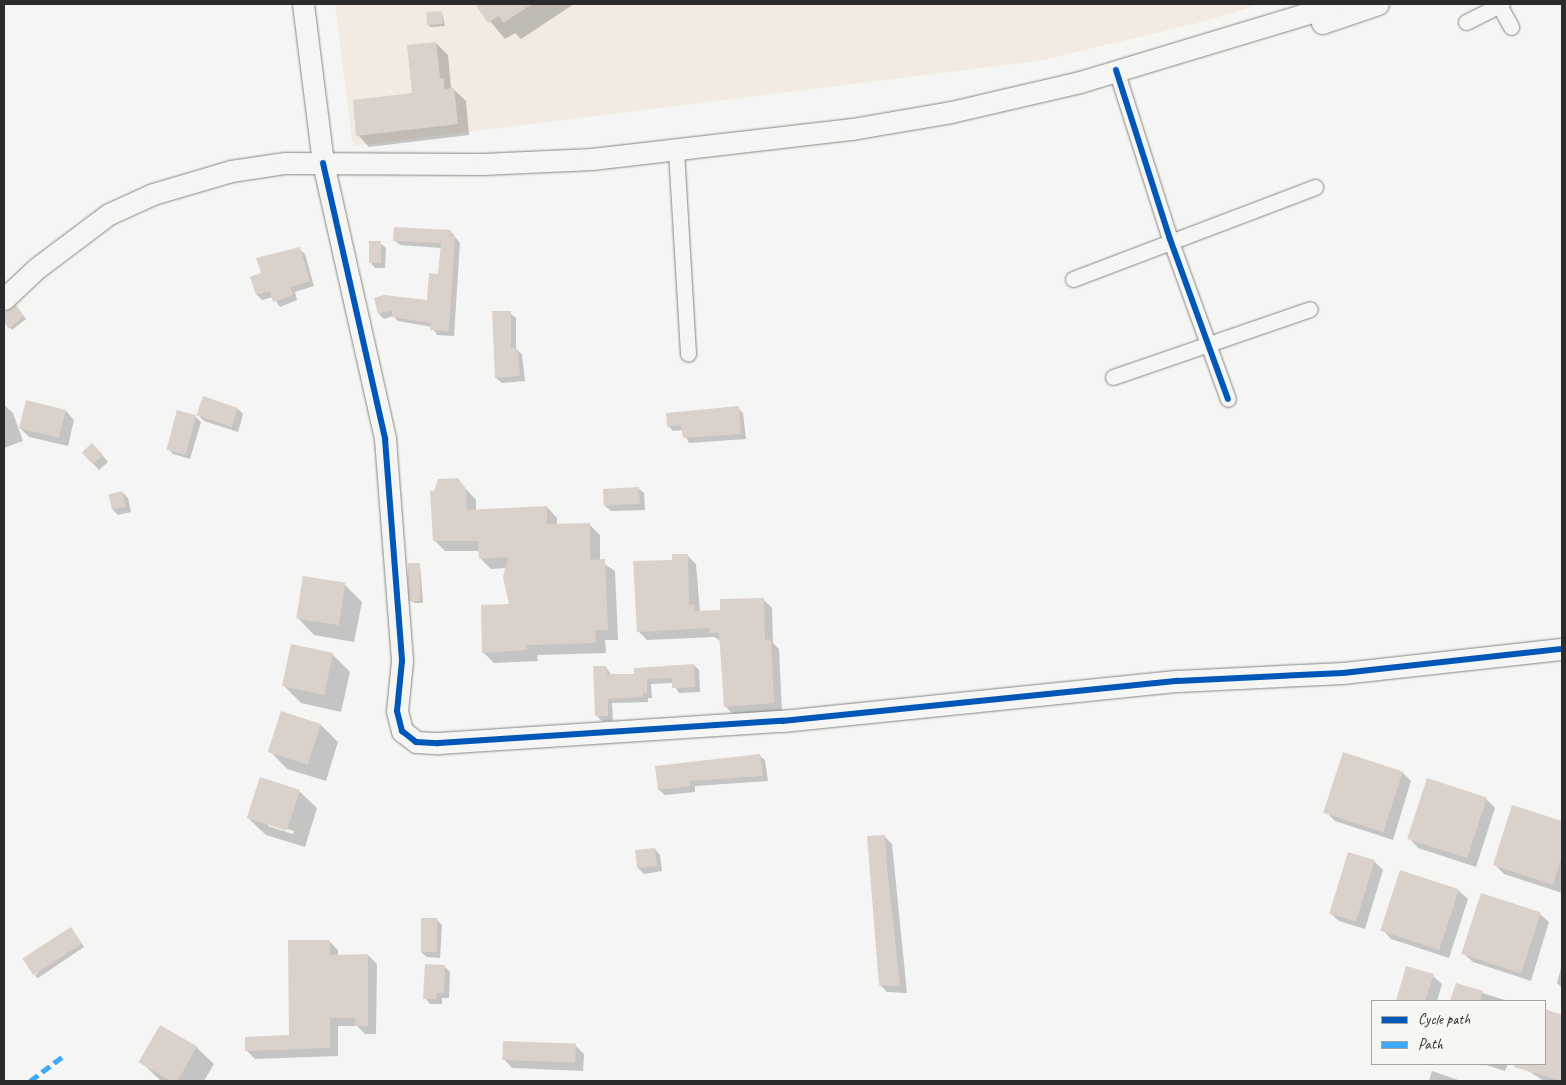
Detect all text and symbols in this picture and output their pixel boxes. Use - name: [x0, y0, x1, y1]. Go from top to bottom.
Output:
- legend: [1371, 1000, 1546, 1065]
- text: Cycle path: [1418, 1010, 1470, 1029]
- text: Path: [1418, 1035, 1443, 1054]

